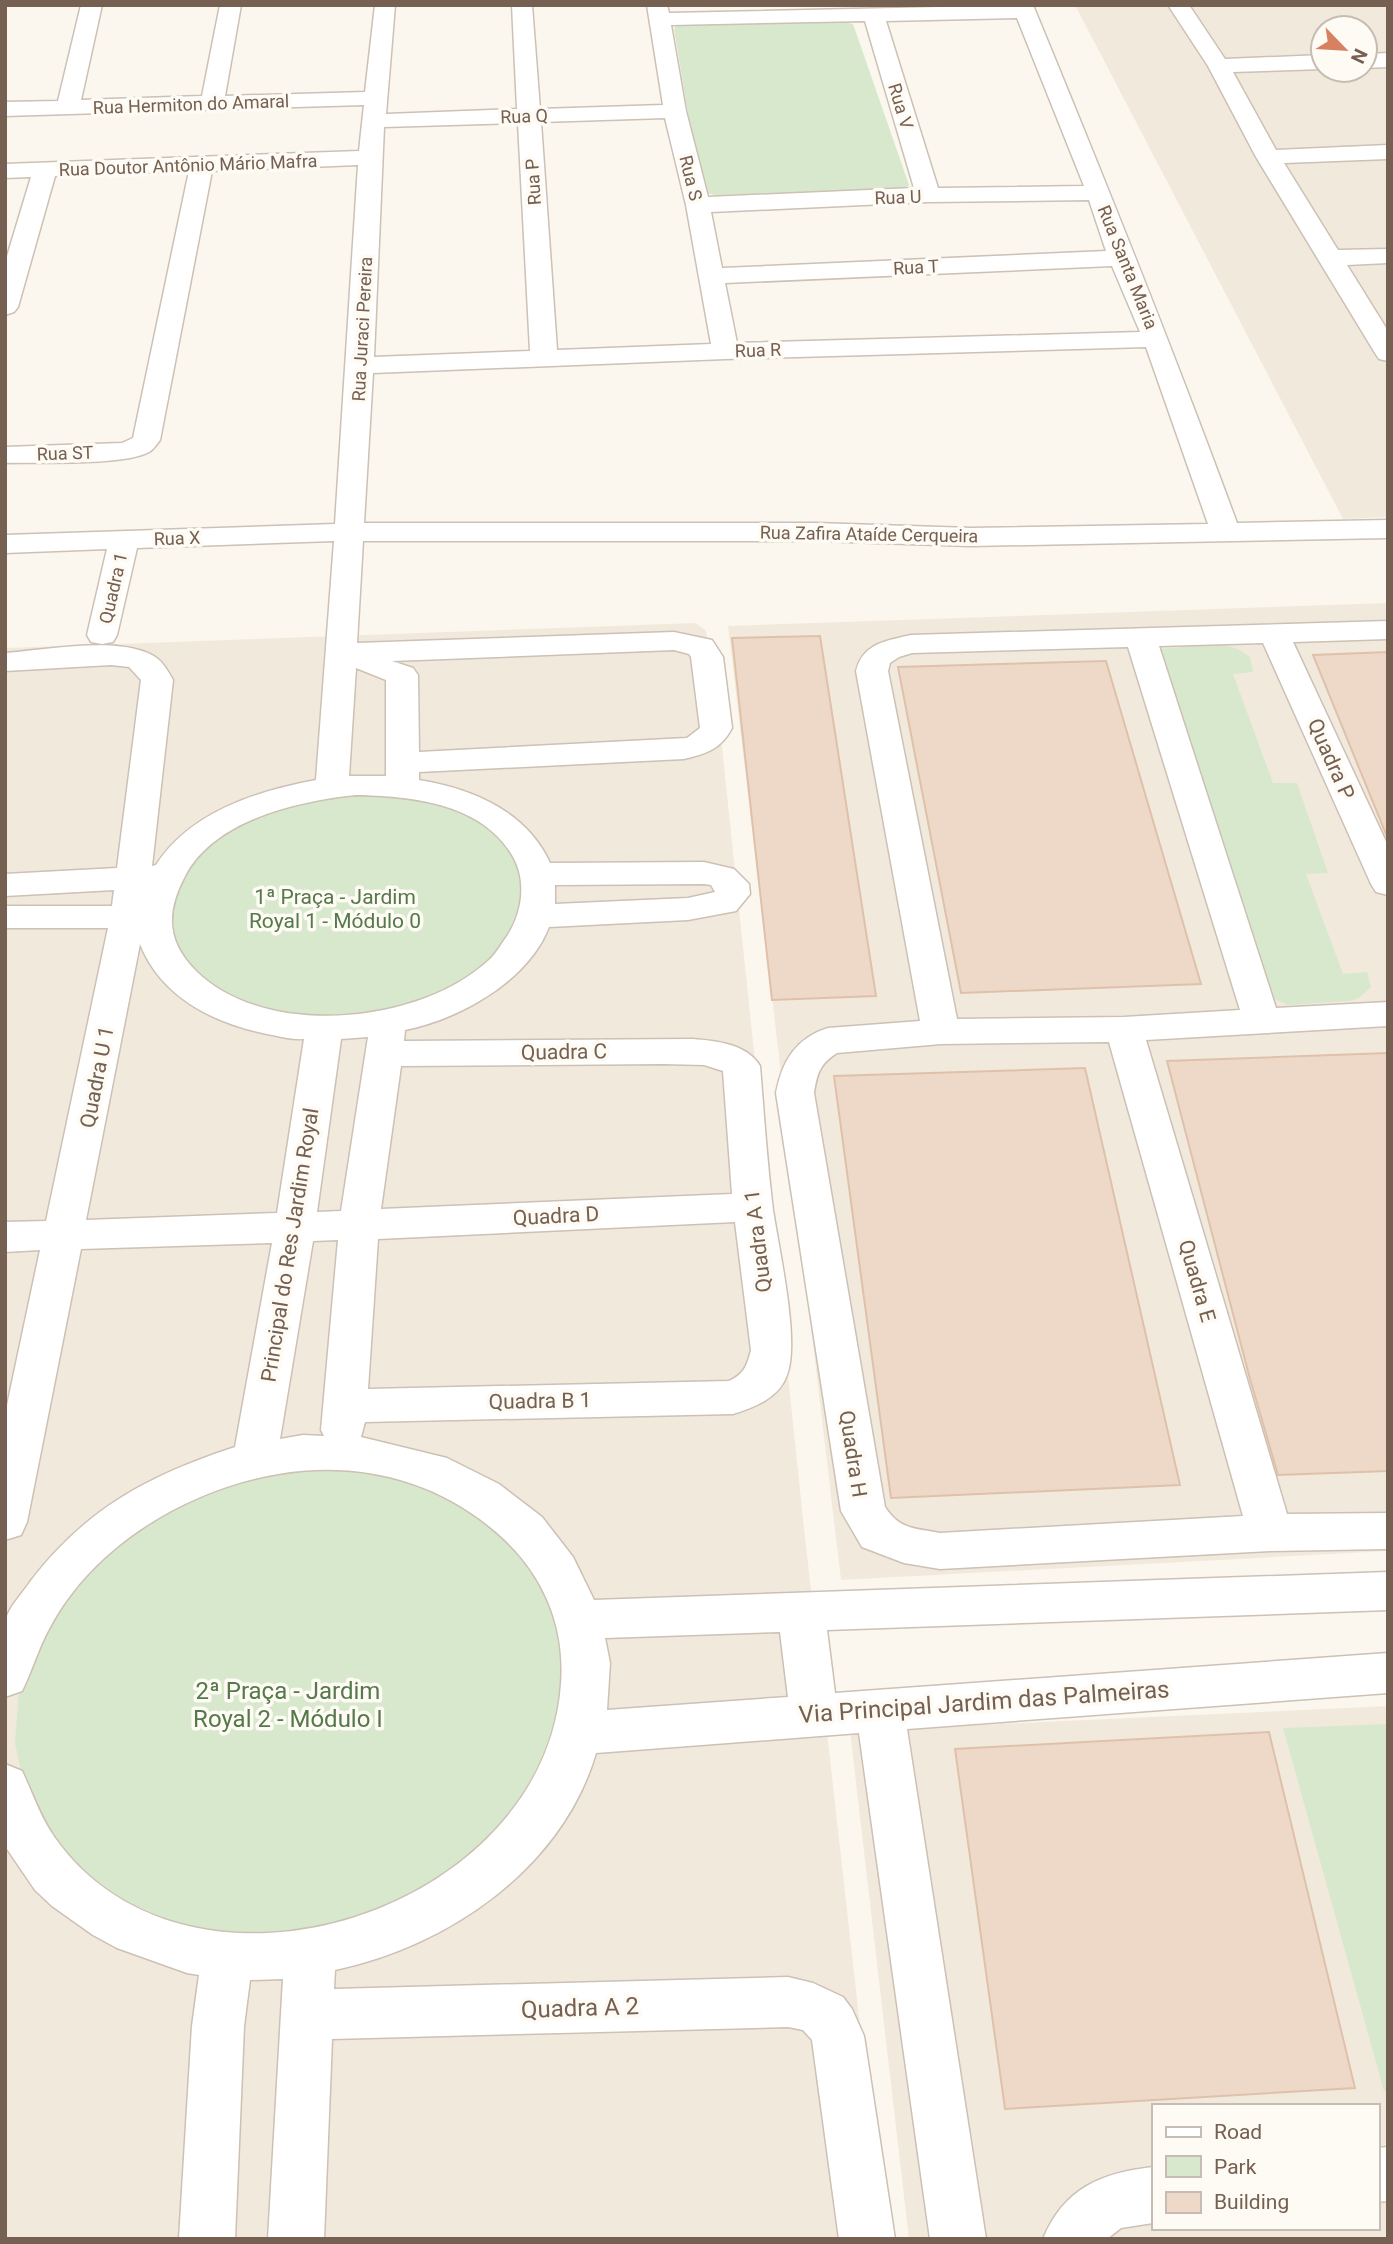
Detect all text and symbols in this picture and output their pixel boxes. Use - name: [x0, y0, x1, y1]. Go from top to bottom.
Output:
- north arrow: [1309, 14, 1379, 84]
- text: N: [1346, 45, 1372, 67]
- street label: Rua V: [884, 81, 918, 132]
- street label: Rua Hermiton do Amaral: [92, 90, 290, 118]
- street label: Rua Q: [500, 105, 548, 127]
- street label: Rua Doutor Antônio Mário Mafra: [58, 150, 318, 180]
- street label: Rua S: [675, 153, 707, 203]
- street label: Rua P: [521, 158, 545, 206]
- street label: Rua U: [874, 186, 922, 208]
- street label: Rua Santa Maria: [1094, 202, 1162, 332]
- street label: Rua T: [893, 255, 940, 279]
- street label: Rua Juraci Pereira: [348, 256, 376, 402]
- street label: Rua R: [734, 339, 782, 361]
- street label: Rua ST: [36, 442, 94, 464]
- street label: Rua Zafira Ataíde Cerqueira: [760, 522, 978, 546]
- street label: Rua X: [153, 527, 201, 549]
- street label: Quadra 1: [95, 550, 131, 626]
- street label: Quadra P: [1303, 715, 1359, 803]
- park label: 1ª Praça - Jardim Royal 1 - Módulo 0: [249, 885, 421, 933]
- street label: Quadra U 1: [75, 1024, 119, 1130]
- street label: Quadra C: [521, 1039, 607, 1065]
- street label: Principal do Res Jardim Royal: [256, 1106, 324, 1384]
- street label: Quadra A 1: [740, 1188, 776, 1294]
- street label: Quadra D: [512, 1202, 600, 1230]
- street label: Quadra E: [1174, 1237, 1220, 1325]
- street label: Quadra B 1: [488, 1388, 592, 1414]
- street label: Quadra H: [834, 1409, 872, 1499]
- street label: Via Principal Jardim das Palmeiras: [798, 1675, 1170, 1729]
- park label: 2ª Praça - Jardim Royal 2 - Módulo I: [193, 1677, 383, 1733]
- street label: Quadra A 2: [520, 1992, 640, 2024]
- legend: [1152, 2104, 1379, 2230]
- text: Road: [1214, 2120, 1262, 2144]
- text: Park: [1214, 2155, 1257, 2179]
- text: Building: [1214, 2190, 1289, 2214]

